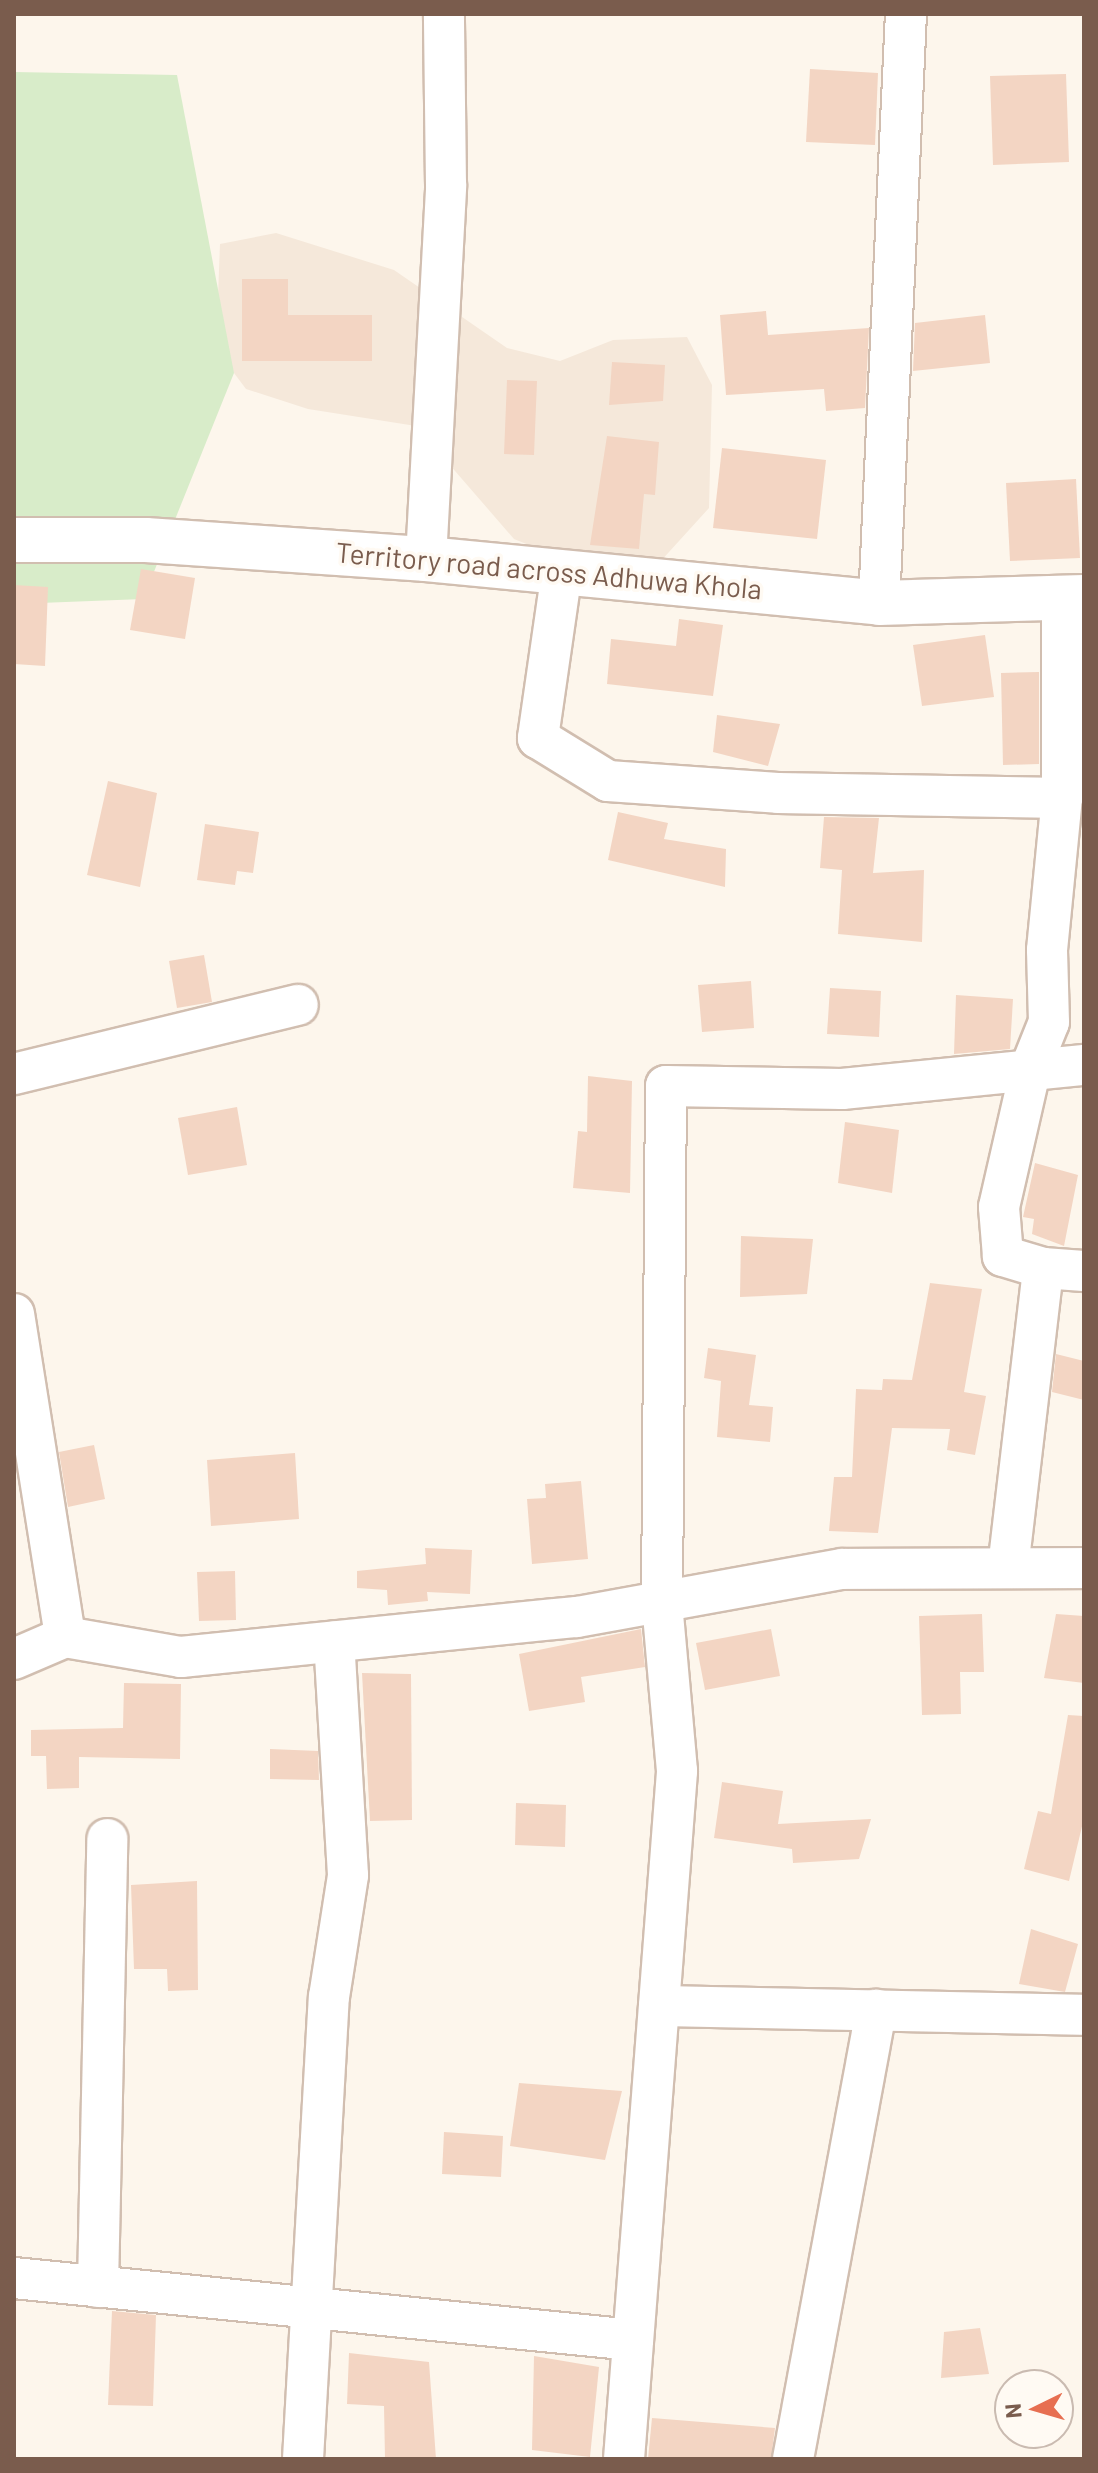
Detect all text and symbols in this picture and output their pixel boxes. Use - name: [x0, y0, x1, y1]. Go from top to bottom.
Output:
- street label: Territory road across Adhuwa Khola: [335, 535, 763, 605]
- north arrow: [994, 2369, 1074, 2449]
- text: N: [998, 2402, 1026, 2419]

